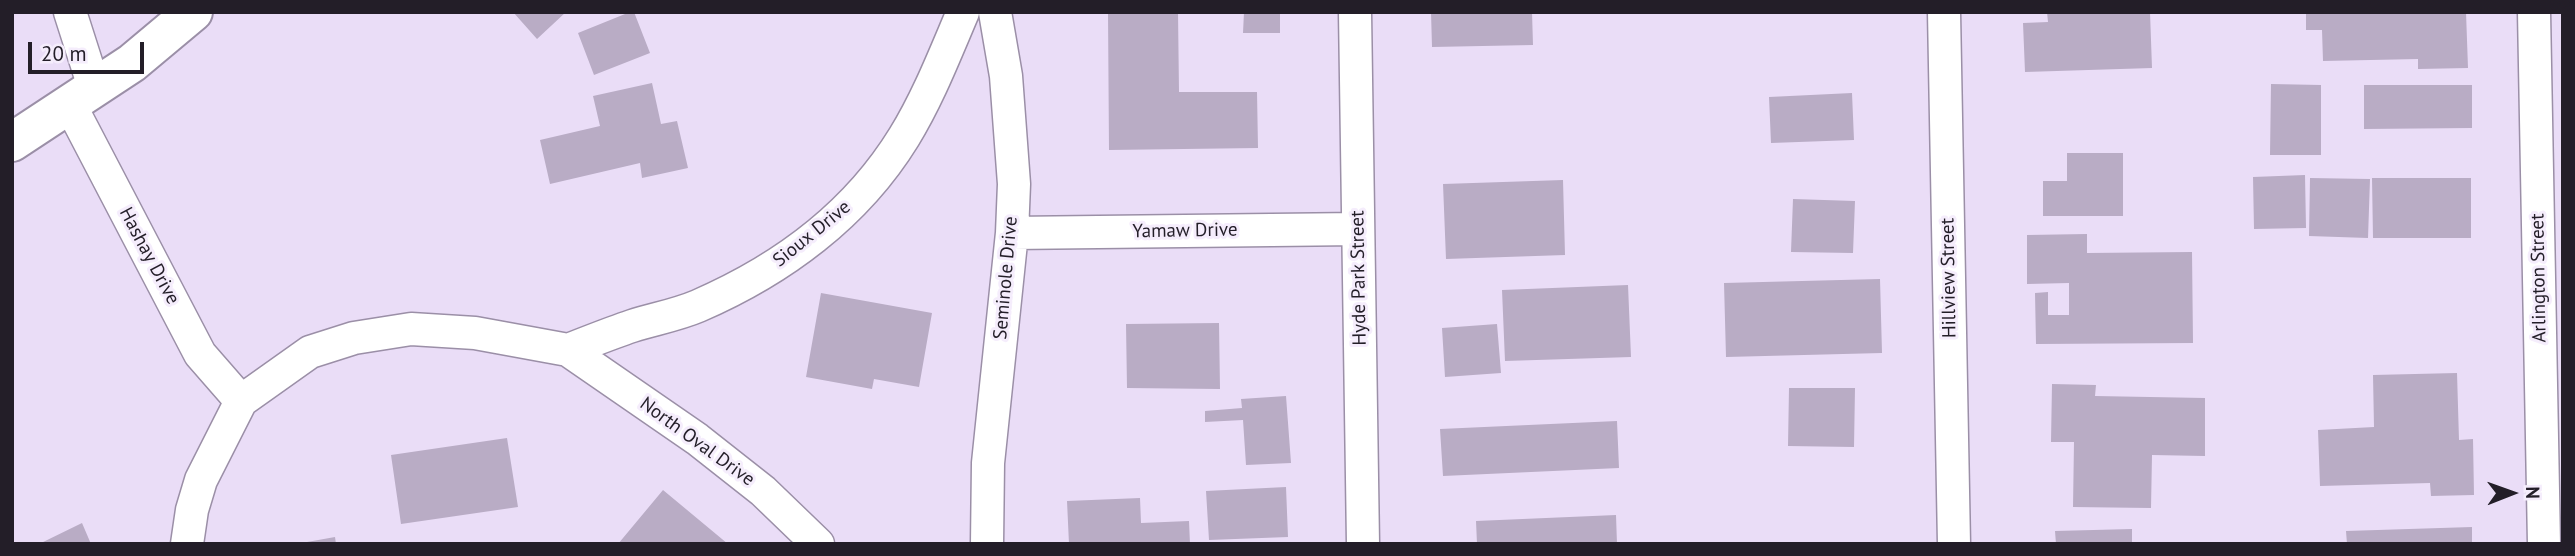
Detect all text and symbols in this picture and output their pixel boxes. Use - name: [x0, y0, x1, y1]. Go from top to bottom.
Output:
- scale bar: [32, 28, 147, 72]
- text: 20 m: [41, 40, 87, 67]
- street label: Sioux Drive: [769, 196, 855, 272]
- street label: Hashay Drive: [114, 204, 184, 308]
- street label: Hyde Park Street: [1346, 210, 1372, 346]
- street label: Arlington Street: [2526, 213, 2552, 343]
- street label: Seminole Drive: [989, 215, 1023, 341]
- street label: Hillview Street: [1937, 218, 1961, 338]
- street label: Yamaw Drive: [1132, 219, 1238, 243]
- street label: North Oval Drive: [635, 393, 759, 491]
- north arrow: [2477, 458, 2547, 528]
- text: N: [2521, 486, 2545, 499]

